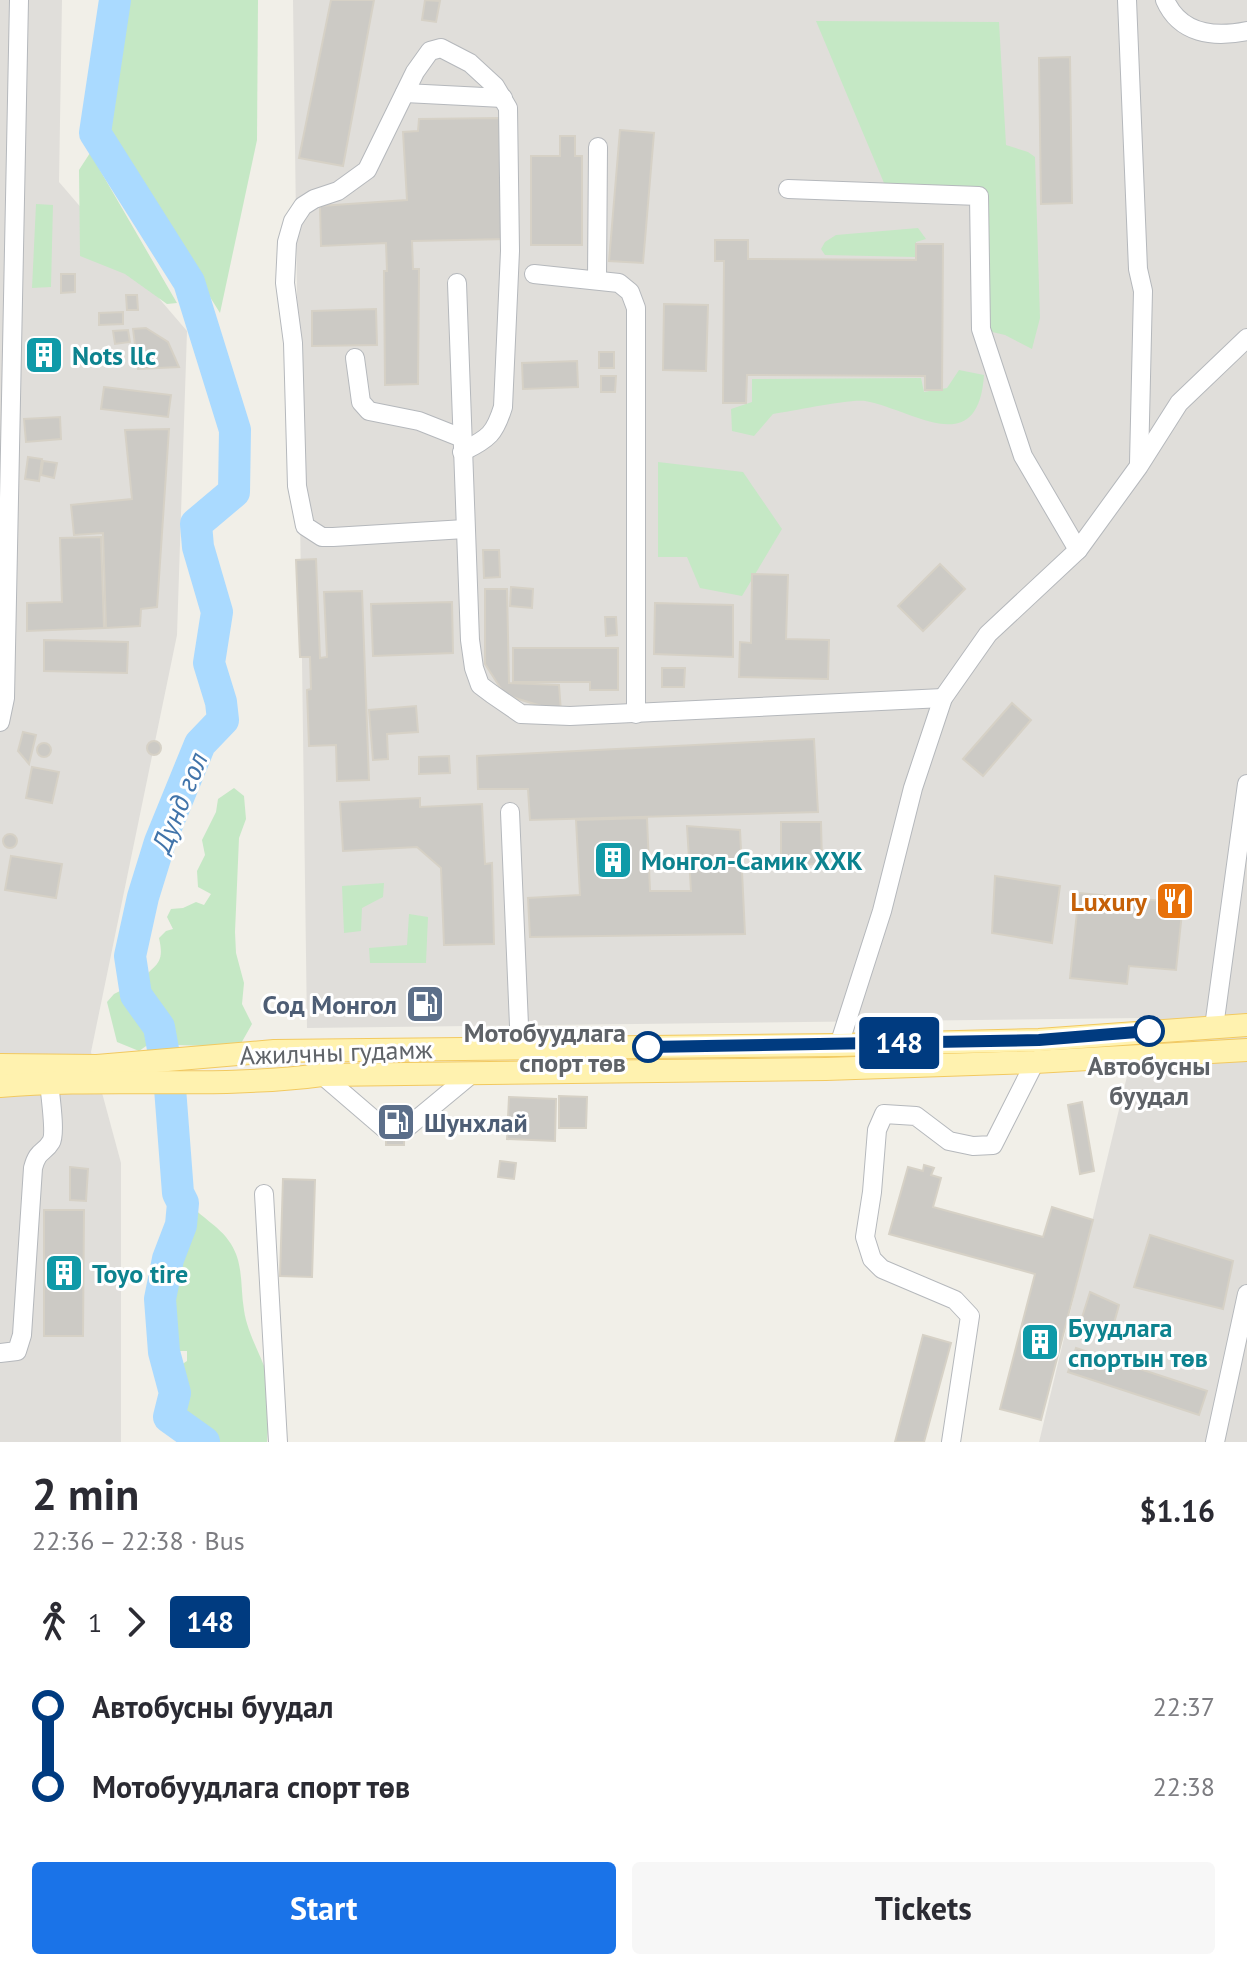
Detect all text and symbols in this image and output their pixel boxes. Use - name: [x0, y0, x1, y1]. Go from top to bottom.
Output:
- building icon: Nots llc: [23, 334, 65, 376]
- place label: Nots llc: [72, 339, 156, 372]
- water label: Дунд гол: [141, 746, 216, 859]
- building icon: Монгол-Самик ХХК: [592, 839, 634, 881]
- place label: Монгол-Самик ХХК: [641, 844, 863, 877]
- restaurant icon: Luxury: [1154, 880, 1196, 922]
- place label: Luxury: [1070, 885, 1148, 918]
- fuel station icon: Сод Монгол: [404, 983, 446, 1025]
- place label: Сод Монгол: [262, 988, 397, 1021]
- place label: Мотобуудлага спорт төв: [464, 1016, 626, 1079]
- marker: Автобусны буудал: [1134, 1016, 1164, 1046]
- line badge: 148: [853, 1017, 945, 1069]
- text: 148: [875, 1024, 923, 1061]
- street label: Ажилчны гудамж: [239, 1032, 434, 1072]
- marker: Мотобуудлага спорт төв: [633, 1032, 663, 1062]
- place label: Автобусны буудал: [1088, 1049, 1210, 1112]
- fuel station icon: Шунхлай: [375, 1101, 417, 1143]
- place label: Шунхлай: [424, 1106, 528, 1139]
- building icon: Toyo tire: [43, 1252, 85, 1294]
- place label: Toyo tire: [92, 1257, 188, 1290]
- place label: Буудлага спортын төв: [1068, 1311, 1208, 1374]
- building icon: Буудлага спортын төв: [1019, 1321, 1061, 1363]
- text: 2 min: [32, 1465, 139, 1522]
- text: $1.16: [1140, 1491, 1215, 1530]
- text: 22:36 – 22:38 · Bus: [32, 1524, 245, 1557]
- icon: walk: [32, 1600, 76, 1644]
- icon: forward: [114, 1600, 158, 1644]
- text: 148: [186, 1603, 234, 1640]
- text: 1: [88, 1606, 102, 1639]
- text: Автобусны буудал: [92, 1687, 333, 1726]
- text: 22:37: [1153, 1690, 1215, 1723]
- text: Мотобуудлага спорт төв: [92, 1767, 410, 1806]
- text: 22:38: [1153, 1770, 1215, 1803]
- button: Start: [32, 1862, 616, 1954]
- button: Tickets: [632, 1862, 1215, 1954]

